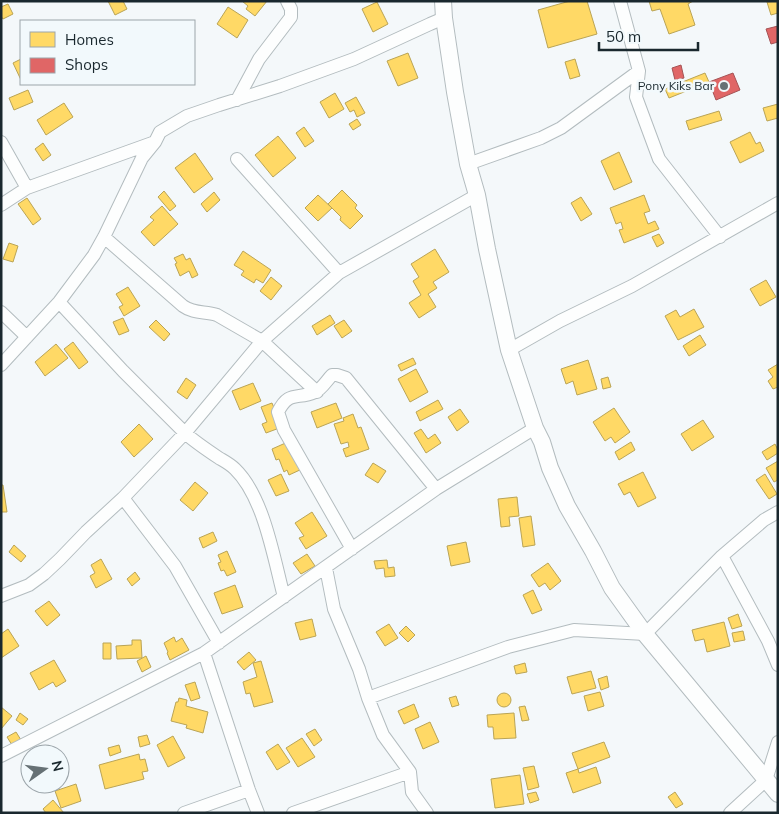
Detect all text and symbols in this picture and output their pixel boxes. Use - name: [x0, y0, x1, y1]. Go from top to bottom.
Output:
- legend: [20, 20, 195, 85]
- scale bar: [599, 20, 698, 52]
- text: 50 m: [606, 27, 641, 46]
- text: Homes: [65, 30, 114, 49]
- text: Shops: [65, 55, 108, 74]
- place label: Pony Kiks Bar: [638, 78, 715, 93]
- marker: Pony Kiks Bar: [718, 80, 730, 92]
- north arrow: [20, 744, 70, 794]
- text: N: [48, 759, 68, 773]

